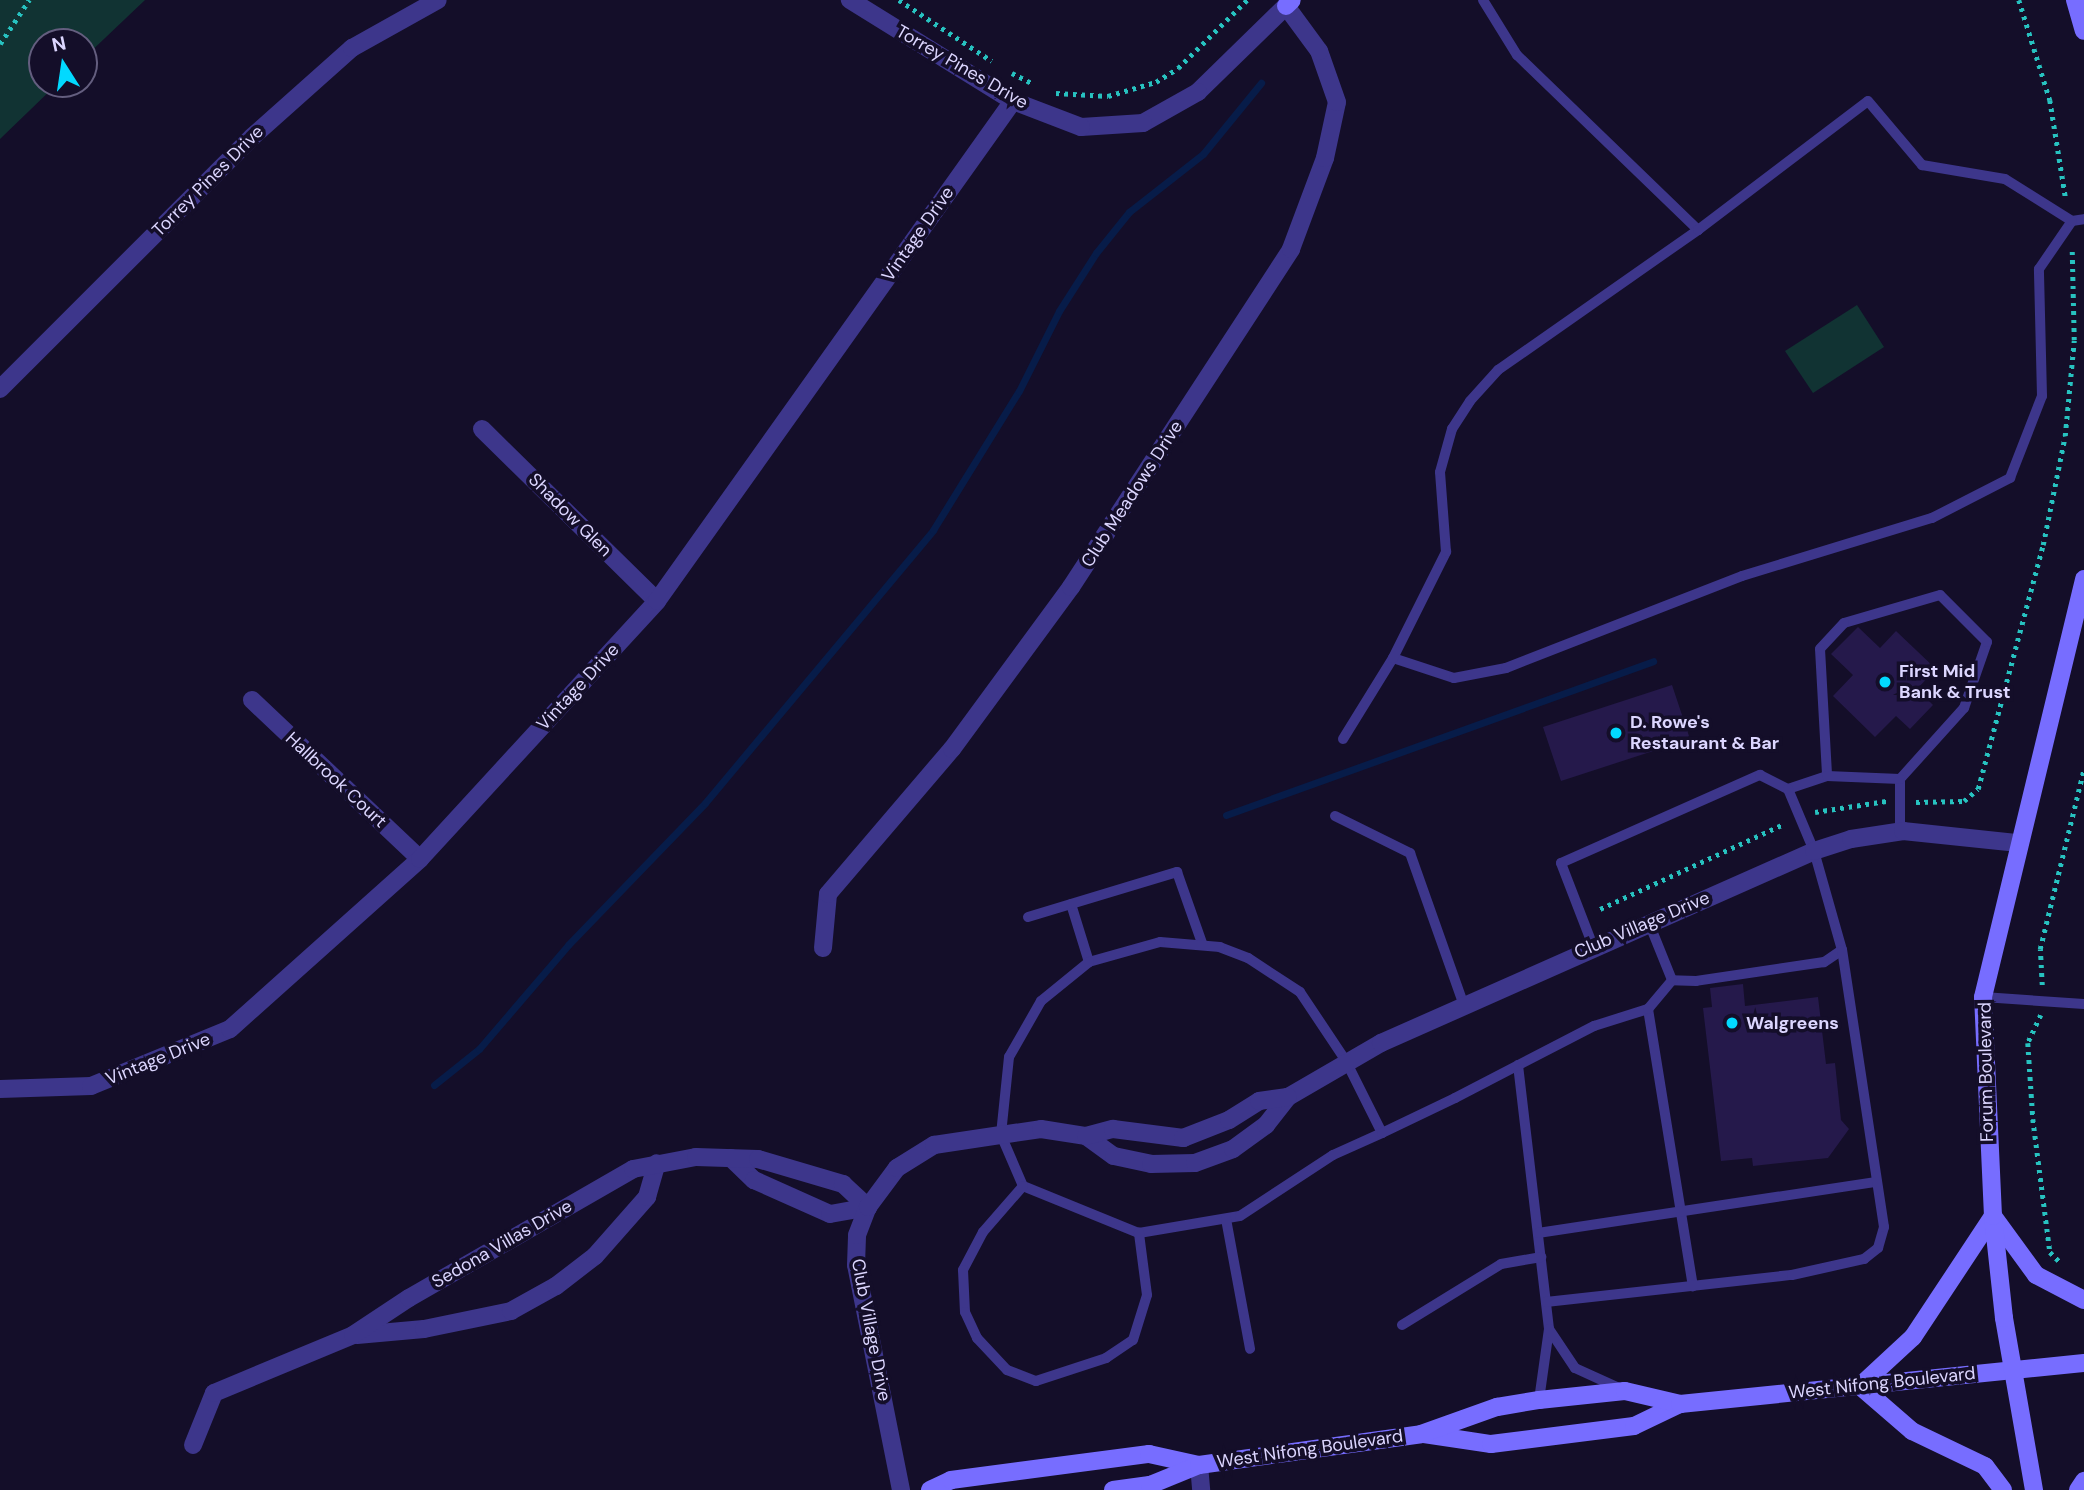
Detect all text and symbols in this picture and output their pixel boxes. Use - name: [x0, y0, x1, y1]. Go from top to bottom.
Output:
- street label: Torrey Pines Drive: [892, 21, 1032, 113]
- north arrow: [28, 28, 98, 98]
- text: N: [50, 30, 68, 58]
- street label: Torrey Pines Drive: [148, 121, 268, 241]
- street label: Vintage Drive: [877, 182, 959, 286]
- street label: Club Meadows Drive: [1077, 417, 1187, 571]
- street label: Shadow Glen: [524, 469, 616, 561]
- street label: Vintage Drive: [532, 639, 624, 735]
- place label: First Mid Bank & Trust: [1899, 661, 2011, 704]
- marker: First Mid Bank & Trust: [1877, 674, 1893, 690]
- place label: D. Rowe's Restaurant & Bar: [1630, 712, 1779, 754]
- marker: D. Rowe's Restaurant & Bar: [1608, 725, 1624, 741]
- street label: Hallbrook Court: [281, 728, 391, 832]
- street label: Club Village Drive: [1571, 887, 1713, 963]
- street label: Forum Boulevard: [1974, 1002, 1998, 1142]
- place label: Walgreens: [1746, 1012, 1839, 1034]
- marker: Walgreens: [1724, 1015, 1740, 1031]
- street label: Vintage Drive: [103, 1028, 213, 1090]
- street label: Sedona Villas Drive: [428, 1195, 576, 1293]
- street label: Club Village Drive: [847, 1257, 895, 1403]
- street label: West Nifong Boulevard: [1788, 1362, 1976, 1404]
- street label: West Nifong Boulevard: [1216, 1425, 1404, 1473]

